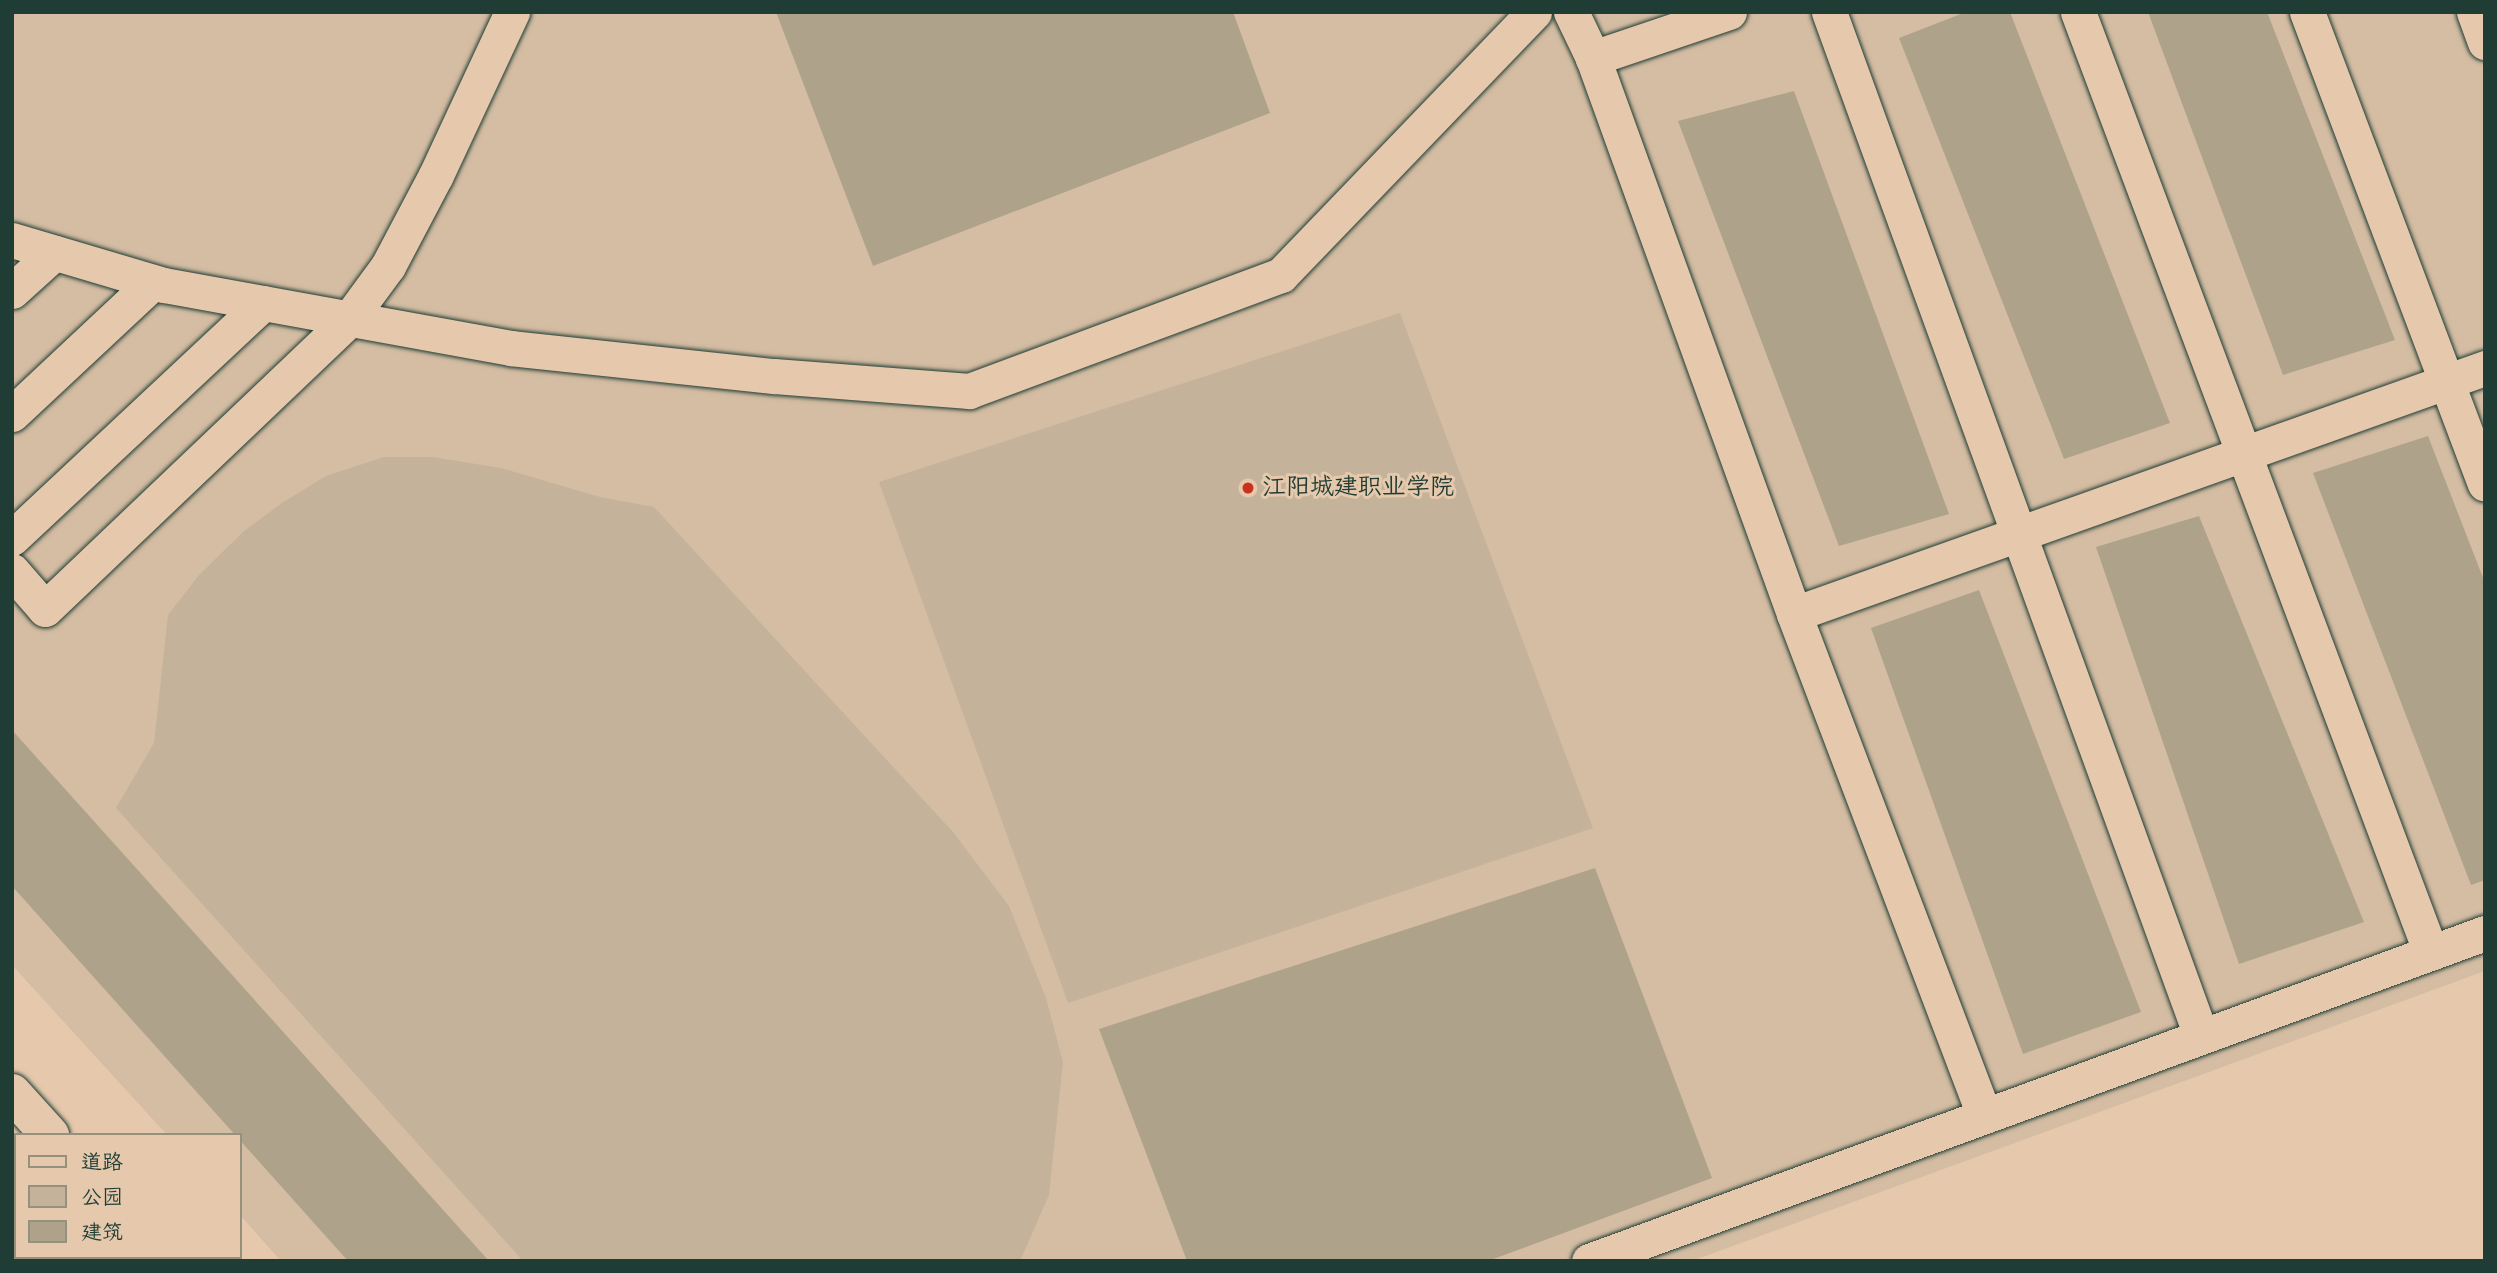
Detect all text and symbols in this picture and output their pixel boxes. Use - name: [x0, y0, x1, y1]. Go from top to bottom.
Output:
- place label: 江阳城建职业学院: [1262, 474, 1454, 502]
- marker: 江阳城建职业学院: [1240, 480, 1256, 496]
- legend: [14, 1133, 242, 1259]
- text: 道路: [81, 1149, 123, 1177]
- text: 公园: [81, 1184, 123, 1212]
- text: 建筑: [81, 1219, 123, 1247]

